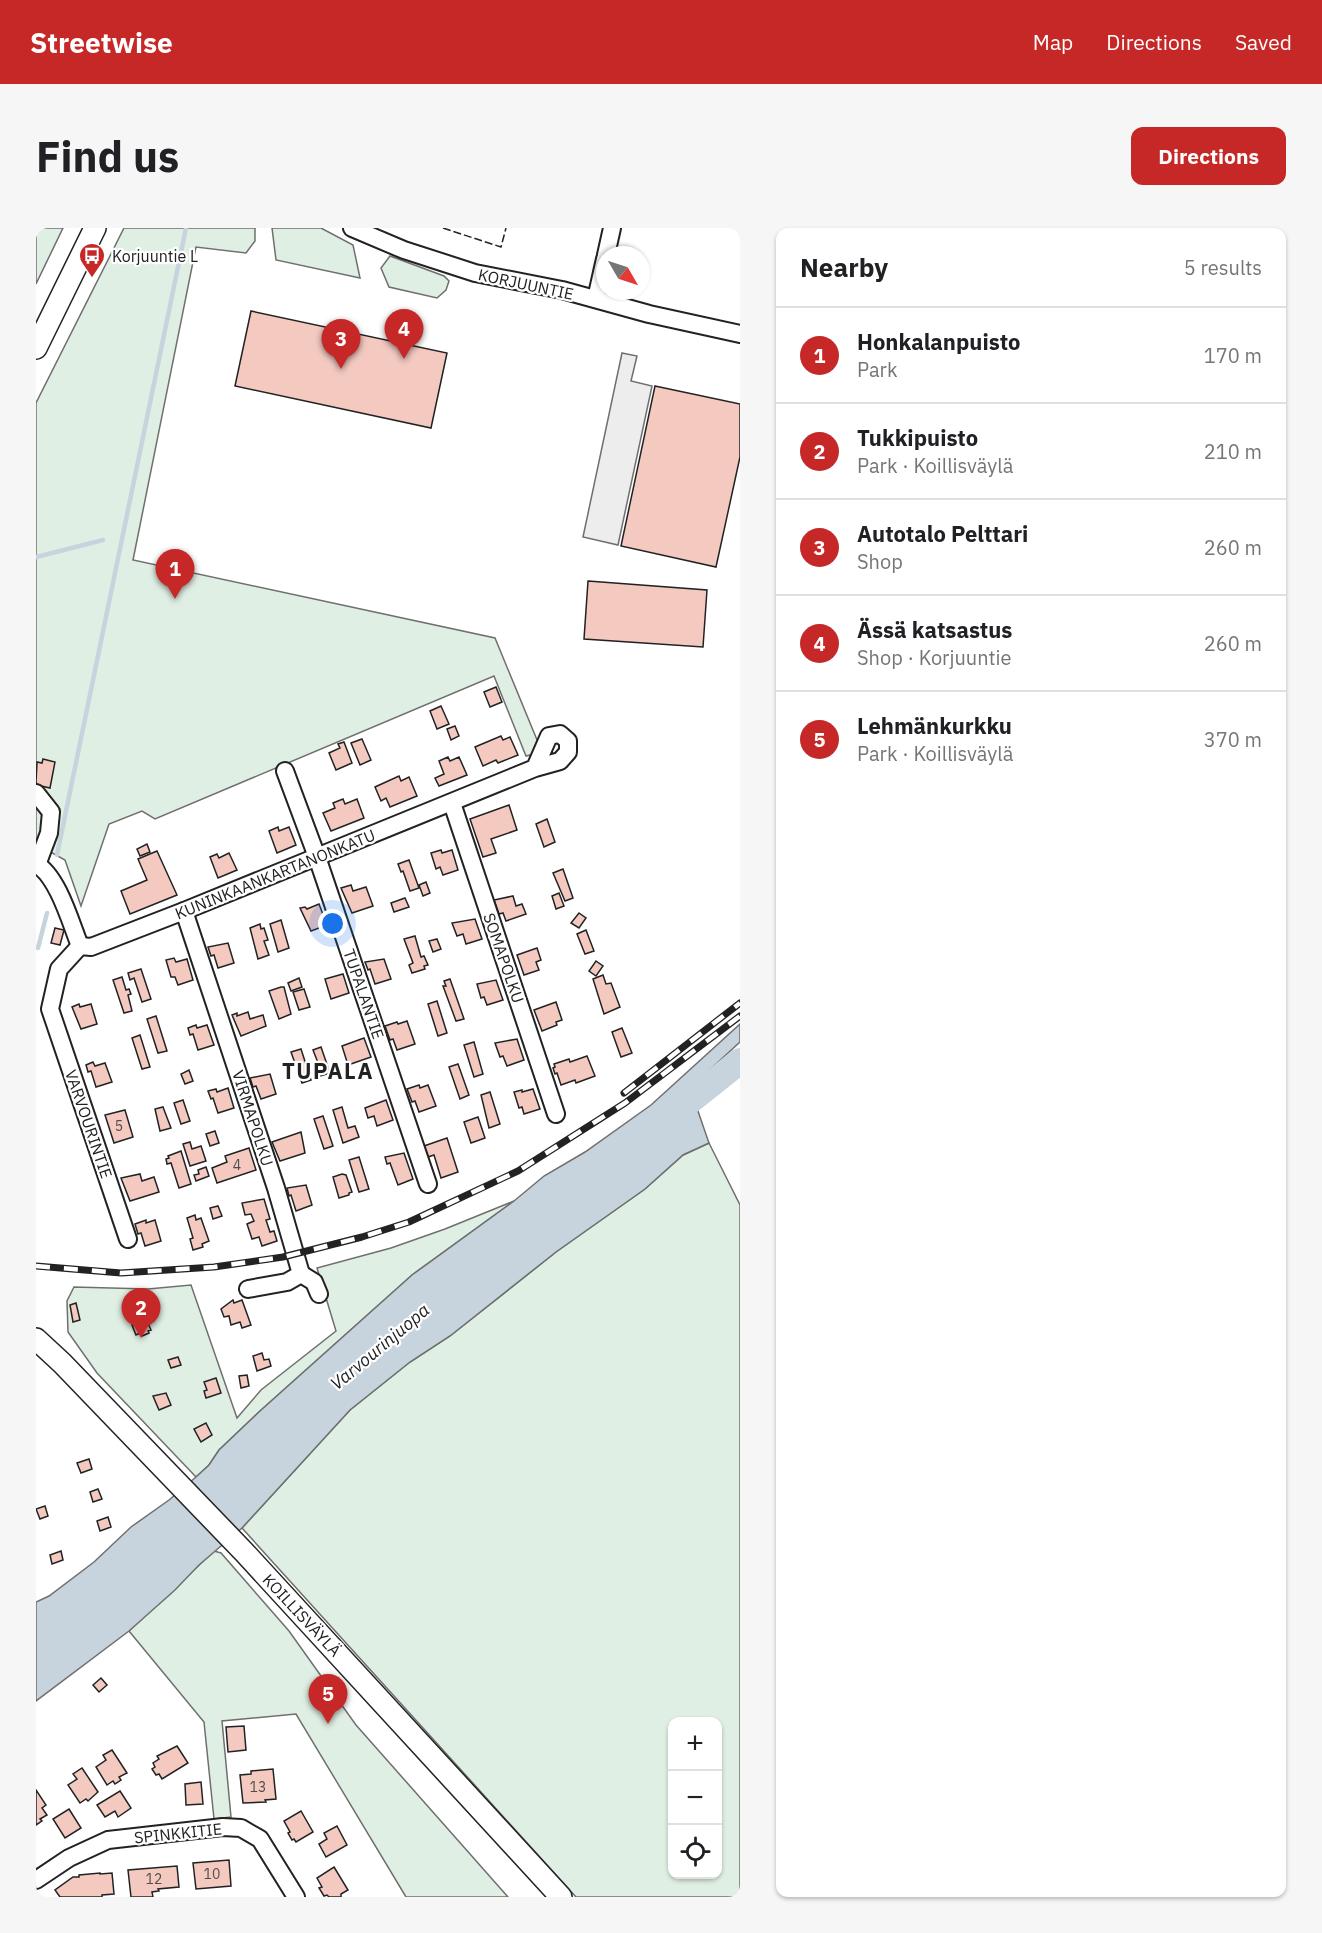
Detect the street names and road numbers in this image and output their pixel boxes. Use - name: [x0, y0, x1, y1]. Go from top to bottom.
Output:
- street label: KORJUUNTIE: [477, 264, 575, 304]
- street label: KUNINKAANKARTANONKATU: [172, 825, 378, 923]
- street label: SOMAPOLKU: [479, 910, 529, 1006]
- street label: TUPALANTIE: [339, 946, 389, 1042]
- street label: VARVOURINTIE: [61, 1067, 117, 1181]
- street label: VIRMAPOLKU: [228, 1068, 278, 1168]
- street label: KOILLISVÄYLÄ: [259, 1570, 345, 1660]
- street label: SPINKKITIE: [133, 1818, 223, 1848]

